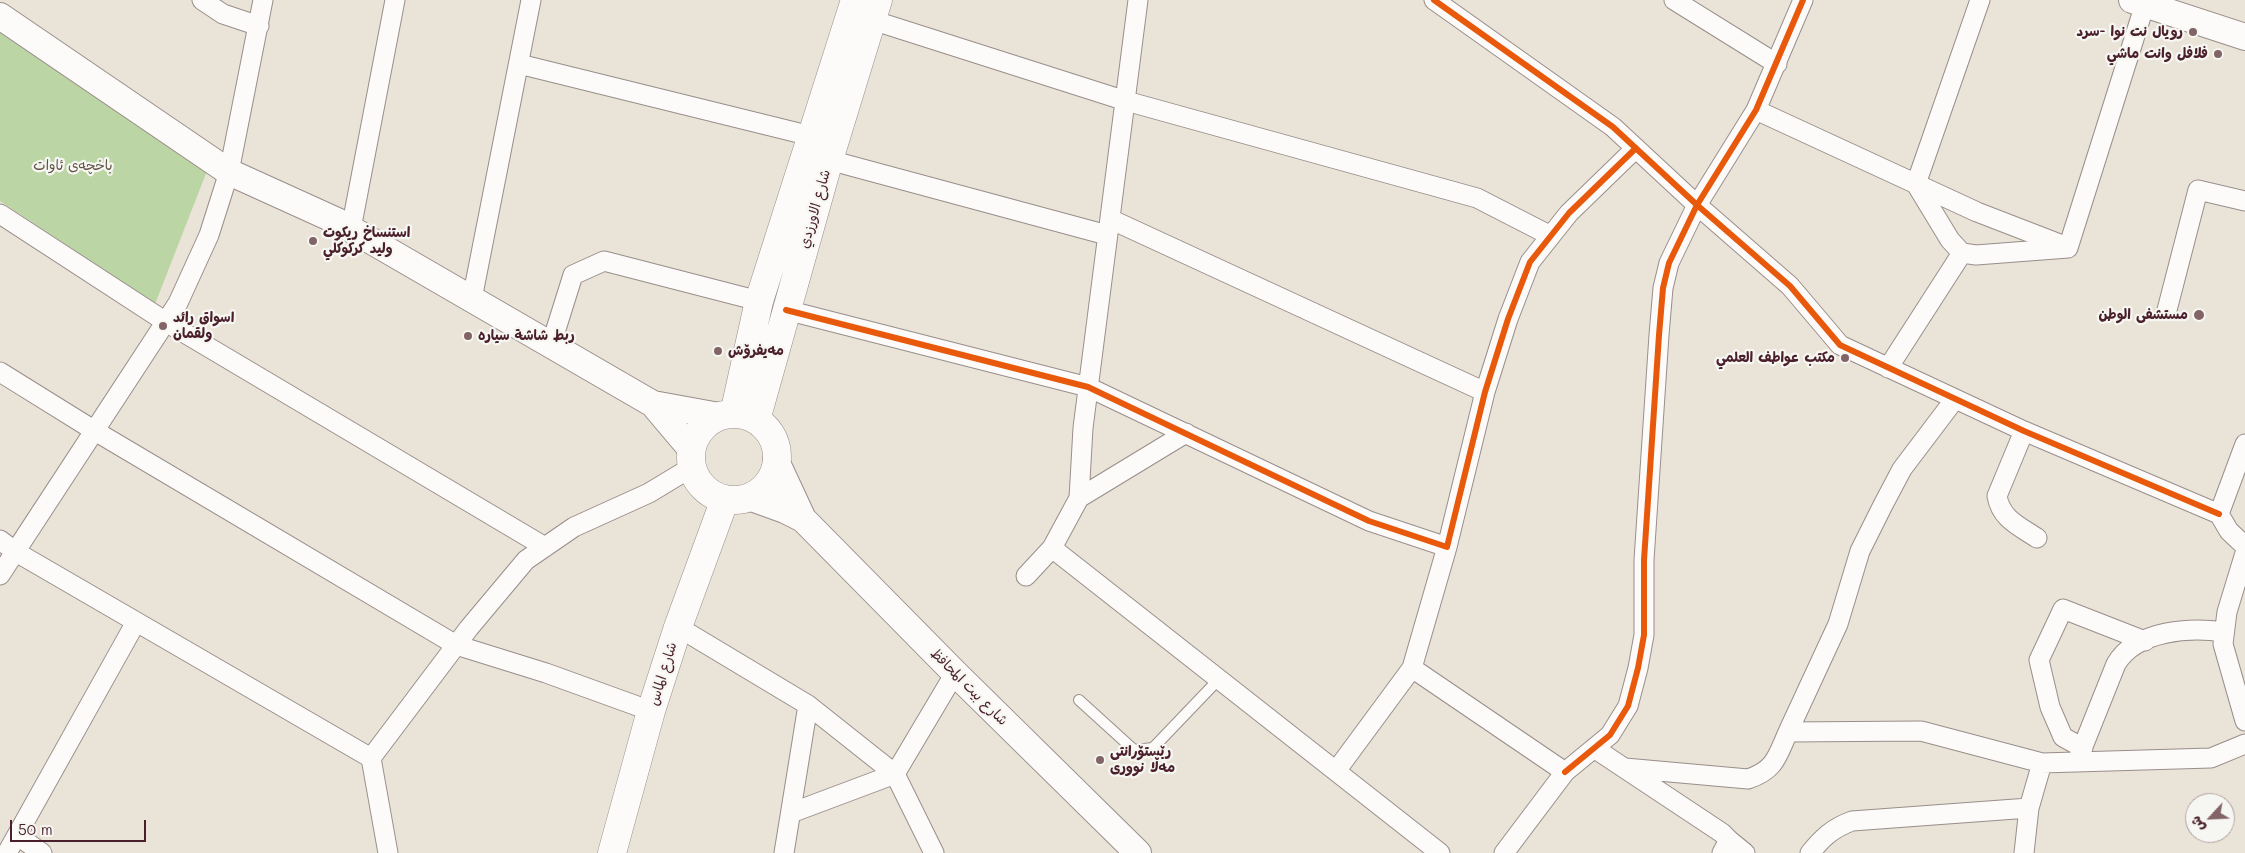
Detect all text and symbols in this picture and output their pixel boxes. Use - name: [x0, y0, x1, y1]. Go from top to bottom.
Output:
- place label: رويال نت نوا -سرد: [2076, 24, 2183, 40]
- marker: رويال نت نوا -سرد: [2187, 26, 2199, 38]
- place label: فلافل وانت ماشي: [2107, 46, 2208, 62]
- marker: فلافل وانت ماشي: [2212, 48, 2224, 60]
- park label: باخچەی ئاوات: [33, 158, 113, 174]
- street label: شارع الاورزدي: [796, 168, 834, 250]
- place label: استنساخ ريكوت وليد كركوكلي: [323, 225, 410, 258]
- marker: استنساخ ريكوت وليد كركوكلي: [307, 235, 319, 247]
- place label: مستشفى الوطن: [2098, 307, 2188, 323]
- marker: مستشفى الوطن: [2192, 308, 2206, 322]
- place label: اسواق رائد ولقمان: [173, 310, 234, 342]
- marker: اسواق رائد ولقمان: [157, 320, 169, 332]
- place label: ربط شاشة سياره: [478, 328, 575, 344]
- marker: ربط شاشة سياره: [462, 330, 474, 342]
- place label: مەیفرۆش: [728, 343, 784, 359]
- marker: مەیفرۆش: [712, 345, 724, 357]
- place label: مكتب عواطف العلمي: [1716, 350, 1835, 366]
- marker: مكتب عواطف العلمي: [1839, 352, 1851, 364]
- street label: شارع الماس: [645, 640, 681, 708]
- street label: شارع بيت المحافظ: [927, 645, 1011, 729]
- place label: رێستۆرانتی مەڵا نووری: [1110, 744, 1175, 776]
- marker: رێستۆرانتی مەڵا نووری: [1094, 754, 1106, 766]
- north arrow: [2185, 793, 2235, 843]
- scale bar: [12, 810, 149, 842]
- text: ش: [2185, 813, 2209, 835]
- text: 50 m: [18, 819, 53, 839]

